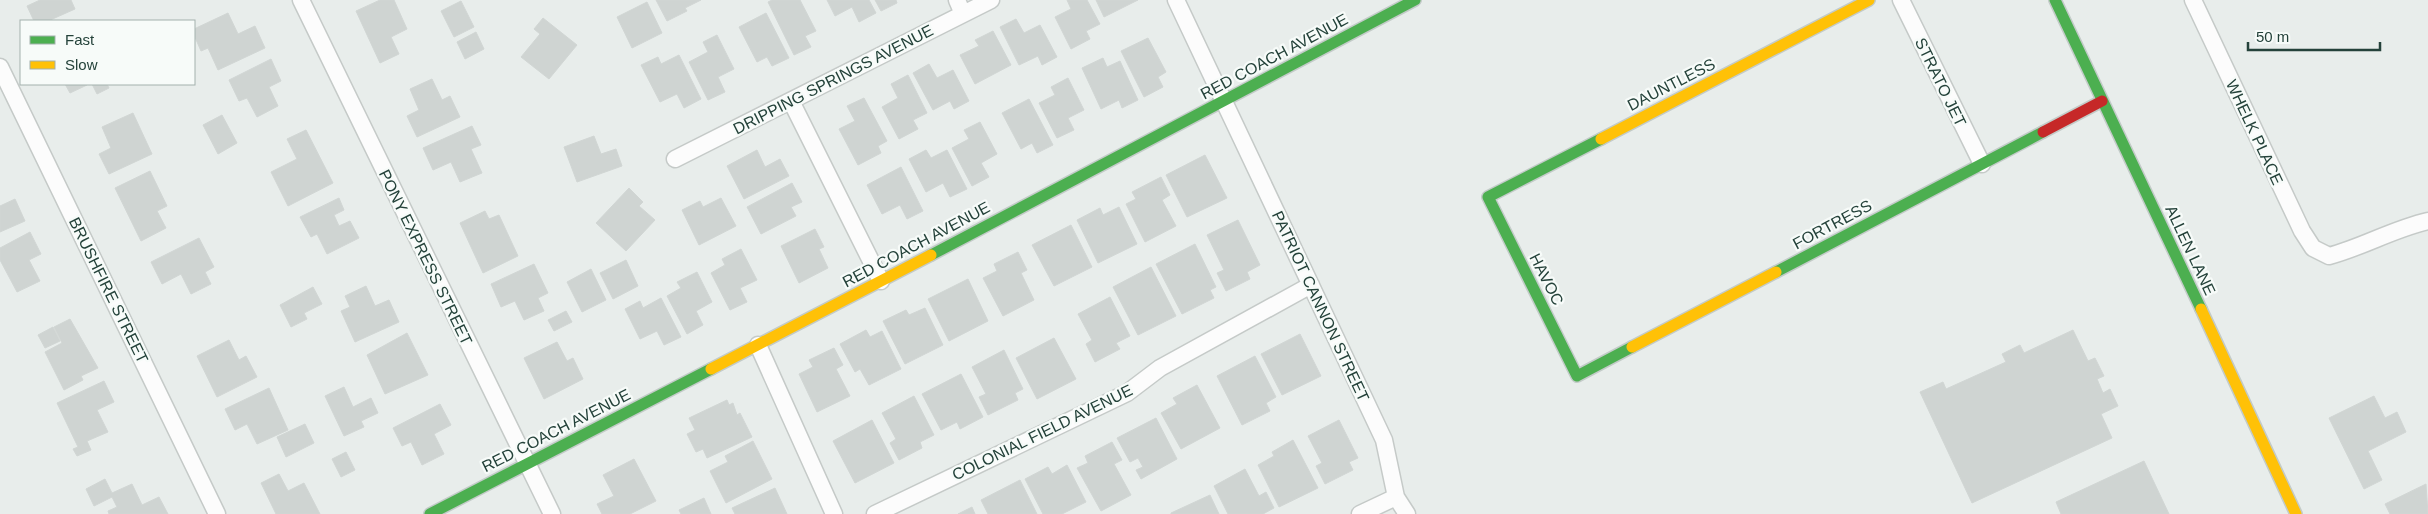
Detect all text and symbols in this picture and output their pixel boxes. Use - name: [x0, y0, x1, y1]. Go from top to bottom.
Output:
- street label: RED COACH AVENUE: [1198, 10, 1351, 102]
- legend: [20, 20, 195, 85]
- scale bar: [2248, 20, 2380, 52]
- street label: DRIPPING SPRINGS AVENUE: [730, 21, 936, 137]
- text: 50 m: [2256, 28, 2289, 45]
- text: Fast: [65, 31, 95, 48]
- street label: STRATO JET: [1912, 35, 1969, 129]
- street label: DAUNTLESS: [1625, 55, 1718, 114]
- text: Slow: [65, 56, 98, 73]
- street label: WHELK PLACE: [2223, 77, 2286, 187]
- street label: PONY EXPRESS STREET: [376, 167, 476, 348]
- street label: FORTRESS: [1790, 197, 1875, 252]
- street label: RED COACH AVENUE: [840, 198, 993, 290]
- street label: ALLEN LANE: [2162, 203, 2219, 298]
- street label: PATRIOT CANNON STREET: [1269, 208, 1372, 404]
- street label: BRUSHFIRE STREET: [66, 215, 151, 366]
- street label: HAVOC: [1526, 251, 1567, 308]
- street label: COLONIAL FIELD AVENUE: [949, 381, 1135, 484]
- street label: RED COACH AVENUE: [479, 386, 633, 475]

